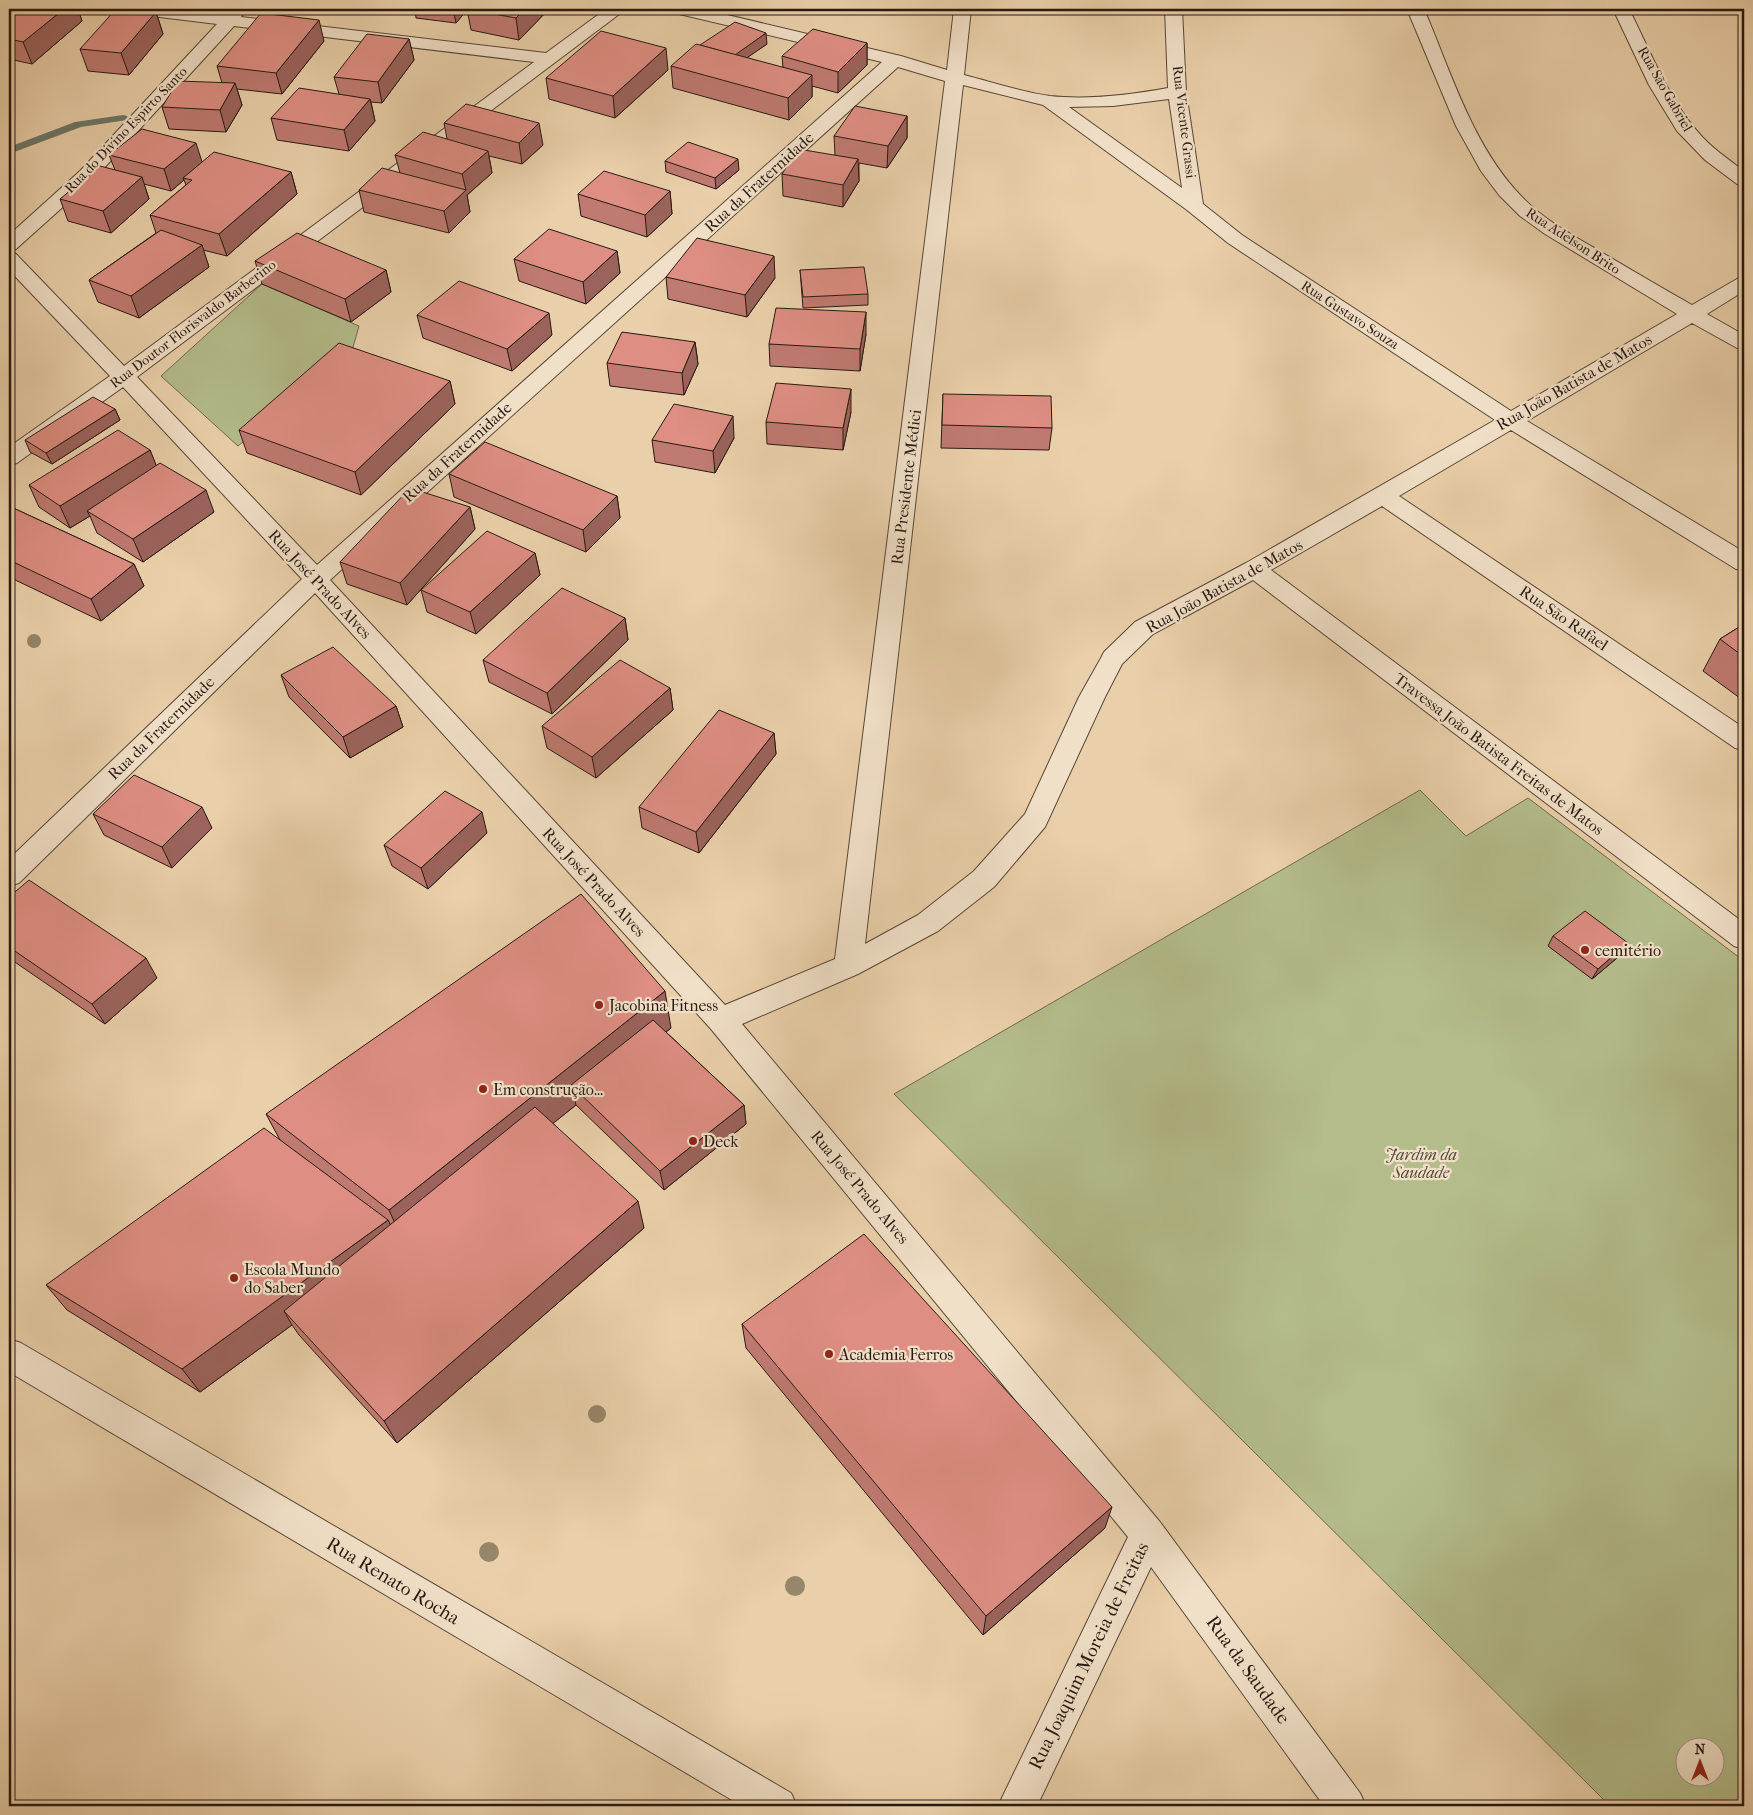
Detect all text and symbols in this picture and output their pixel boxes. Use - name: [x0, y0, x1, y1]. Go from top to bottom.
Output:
- street label: Rua São Gabriel: [1634, 43, 1696, 135]
- street label: Rua do Divino Espirto Santo: [61, 63, 191, 197]
- street label: Rua Vicente Grassi: [1169, 65, 1199, 179]
- street label: Rua da Fraternidade: [700, 128, 818, 236]
- street label: Rua Adelson Brito: [1523, 204, 1623, 278]
- street label: Rua Doutor Florisvaldo Barberino: [107, 256, 279, 392]
- street label: Rua Gustavo Souza: [1298, 277, 1403, 353]
- street label: Rua João Batista de Matos: [1493, 330, 1655, 434]
- street label: Rua da Fraternidade: [398, 398, 516, 506]
- street label: Rua Presidente Médici: [887, 408, 925, 566]
- street label: Rua José Prado Alves: [264, 525, 376, 643]
- street label: Rua João Batista de Matos: [1142, 535, 1306, 637]
- street label: Rua São Rafael: [1516, 581, 1612, 655]
- street label: Travessa João Batista Freitas de Matos: [1391, 669, 1608, 839]
- street label: Rua da Fraternidade: [104, 672, 218, 784]
- street label: Rua José Prado Alves: [538, 823, 650, 941]
- place label: cemitério: [1595, 941, 1661, 960]
- marker: cemitério: [1579, 944, 1591, 956]
- place label: Jacobina Fitness: [607, 996, 718, 1015]
- marker: Jacobina Fitness: [593, 999, 605, 1011]
- place label: Em construção...: [493, 1080, 603, 1099]
- marker: Em construção...: [477, 1083, 489, 1095]
- street label: Rua José Prado Alves: [807, 1126, 913, 1248]
- place label: Deck: [703, 1132, 739, 1151]
- marker: Deck: [687, 1135, 699, 1147]
- park label: Jardim da Saudade: [1385, 1145, 1457, 1182]
- place label: Escola Mundo do Saber: [244, 1260, 340, 1297]
- marker: Escola Mundo do Saber: [228, 1272, 240, 1284]
- place label: Academia Ferros: [838, 1345, 953, 1364]
- marker: Academia Ferros: [823, 1348, 835, 1360]
- street label: Rua Renato Rocha: [323, 1533, 464, 1629]
- street label: Rua Joaquim Moreia de Freitas: [1024, 1539, 1154, 1773]
- street label: Rua da Saudade: [1201, 1612, 1295, 1728]
- north arrow: [1676, 1738, 1726, 1788]
- text: N: [1695, 1741, 1706, 1758]

